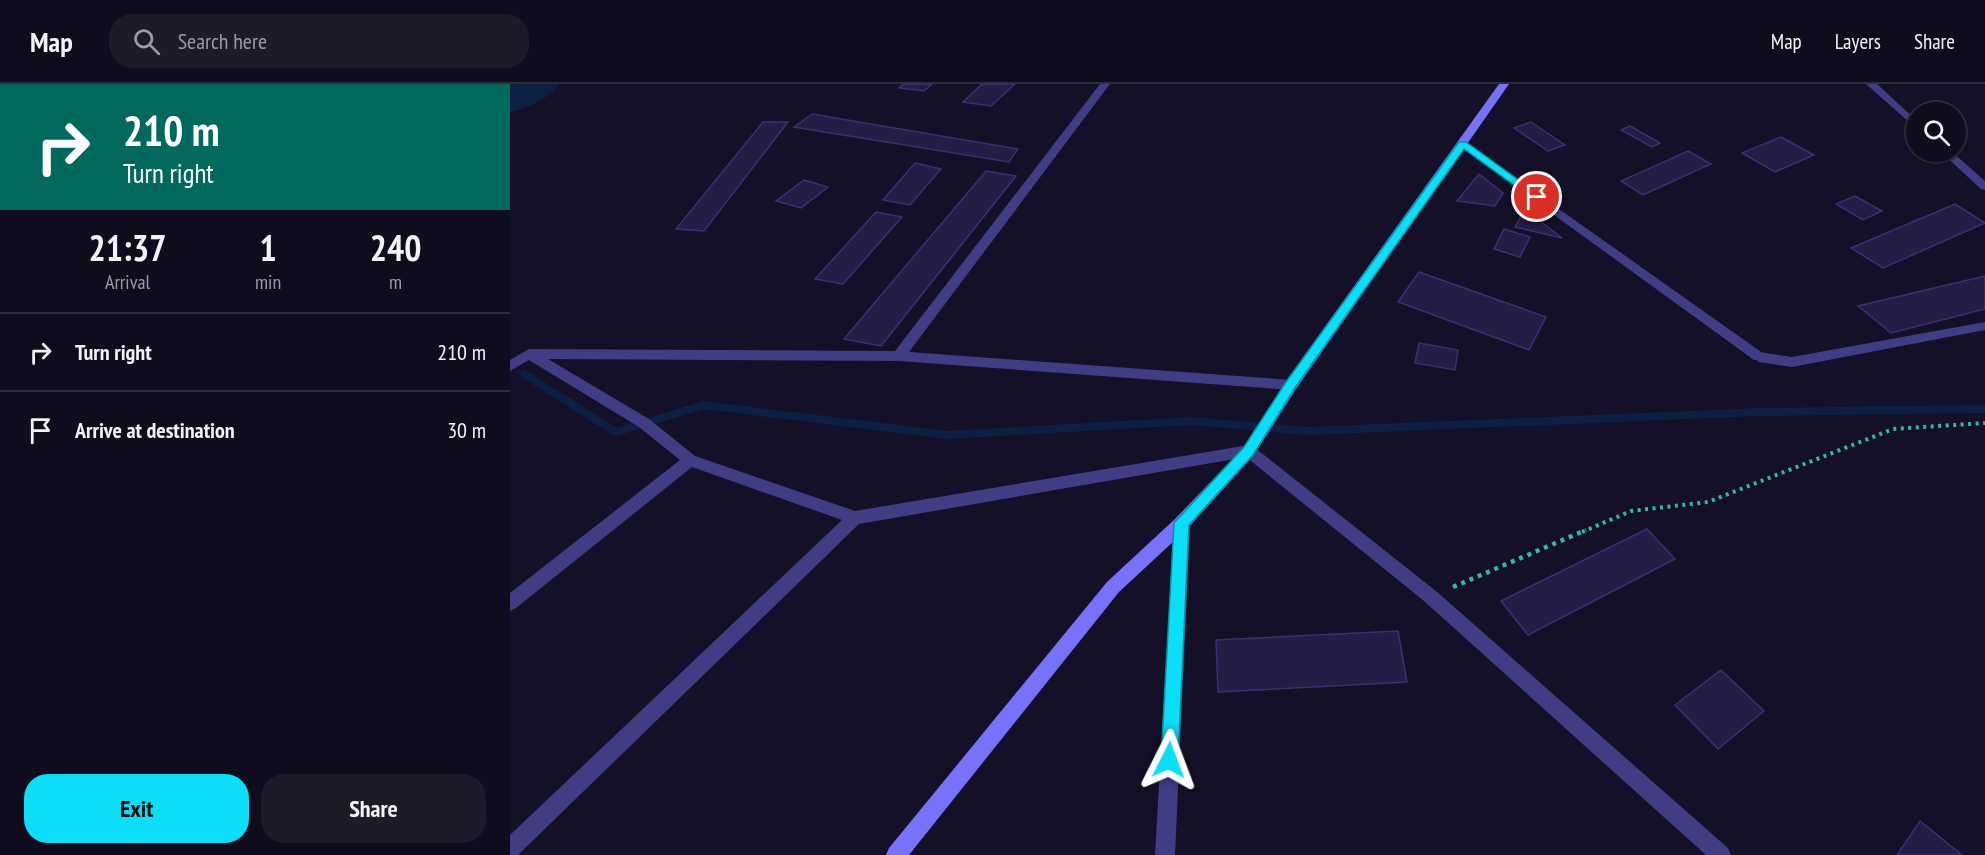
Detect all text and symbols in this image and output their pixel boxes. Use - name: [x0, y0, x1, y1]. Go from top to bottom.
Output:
- search box: [109, 14, 529, 68]
- text: Map: [30, 23, 73, 60]
- icon: search: [130, 25, 163, 58]
- text: Search here: [178, 27, 267, 55]
- text: Map: [1771, 28, 1802, 55]
- text: Layers: [1835, 28, 1881, 55]
- text: Share: [1914, 28, 1955, 55]
- map controls: [1906, 102, 1966, 162]
- button: search: [1906, 102, 1966, 162]
- text: 210 m: [123, 103, 220, 158]
- icon: right: [24, 108, 102, 186]
- text: Turn right: [123, 156, 214, 190]
- pin: [1511, 171, 1562, 222]
- icon: arrive: [1520, 180, 1553, 213]
- text: 21:37: [89, 224, 166, 271]
- text: 1: [259, 224, 277, 271]
- text: 240: [370, 224, 421, 271]
- text: Arrival: [105, 269, 150, 295]
- text: min: [255, 269, 281, 295]
- text: m: [389, 269, 402, 295]
- icon: right: [24, 336, 57, 369]
- text: Turn right: [75, 338, 152, 366]
- text: 210 m: [437, 338, 486, 366]
- icon: arrive: [24, 414, 57, 447]
- text: Arrive at destination: [75, 416, 235, 444]
- text: 30 m: [447, 416, 486, 444]
- position arrow: [1137, 728, 1201, 792]
- button: Exit: [24, 774, 249, 843]
- button: Share: [261, 774, 486, 843]

